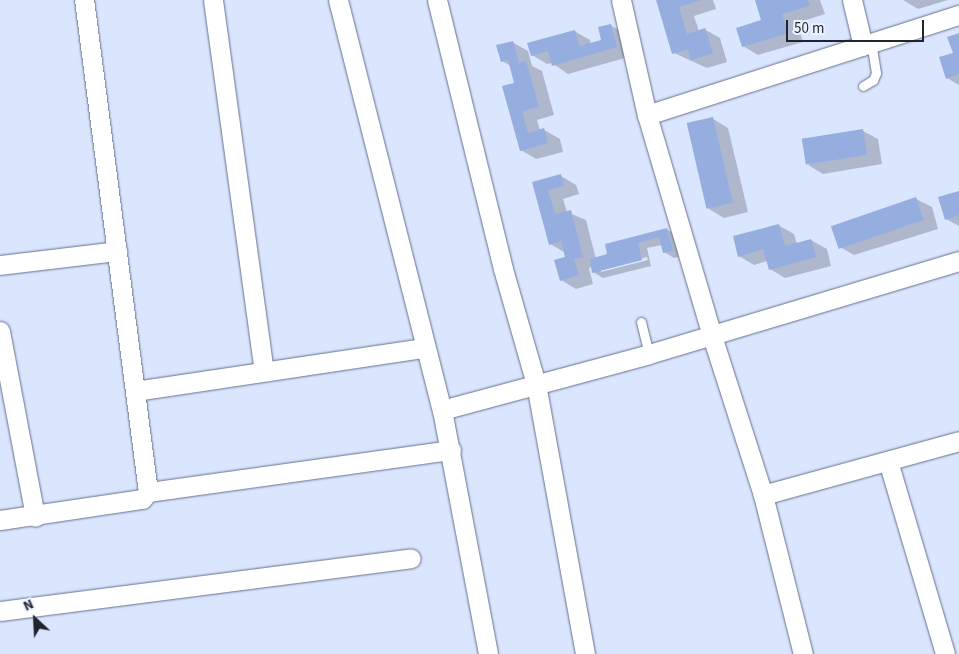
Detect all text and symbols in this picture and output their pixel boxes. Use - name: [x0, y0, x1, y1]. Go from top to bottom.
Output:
- scale bar: [789, 10, 926, 42]
- text: 50 m: [794, 18, 824, 39]
- north arrow: [10, 594, 60, 644]
- text: N: [20, 594, 37, 616]

